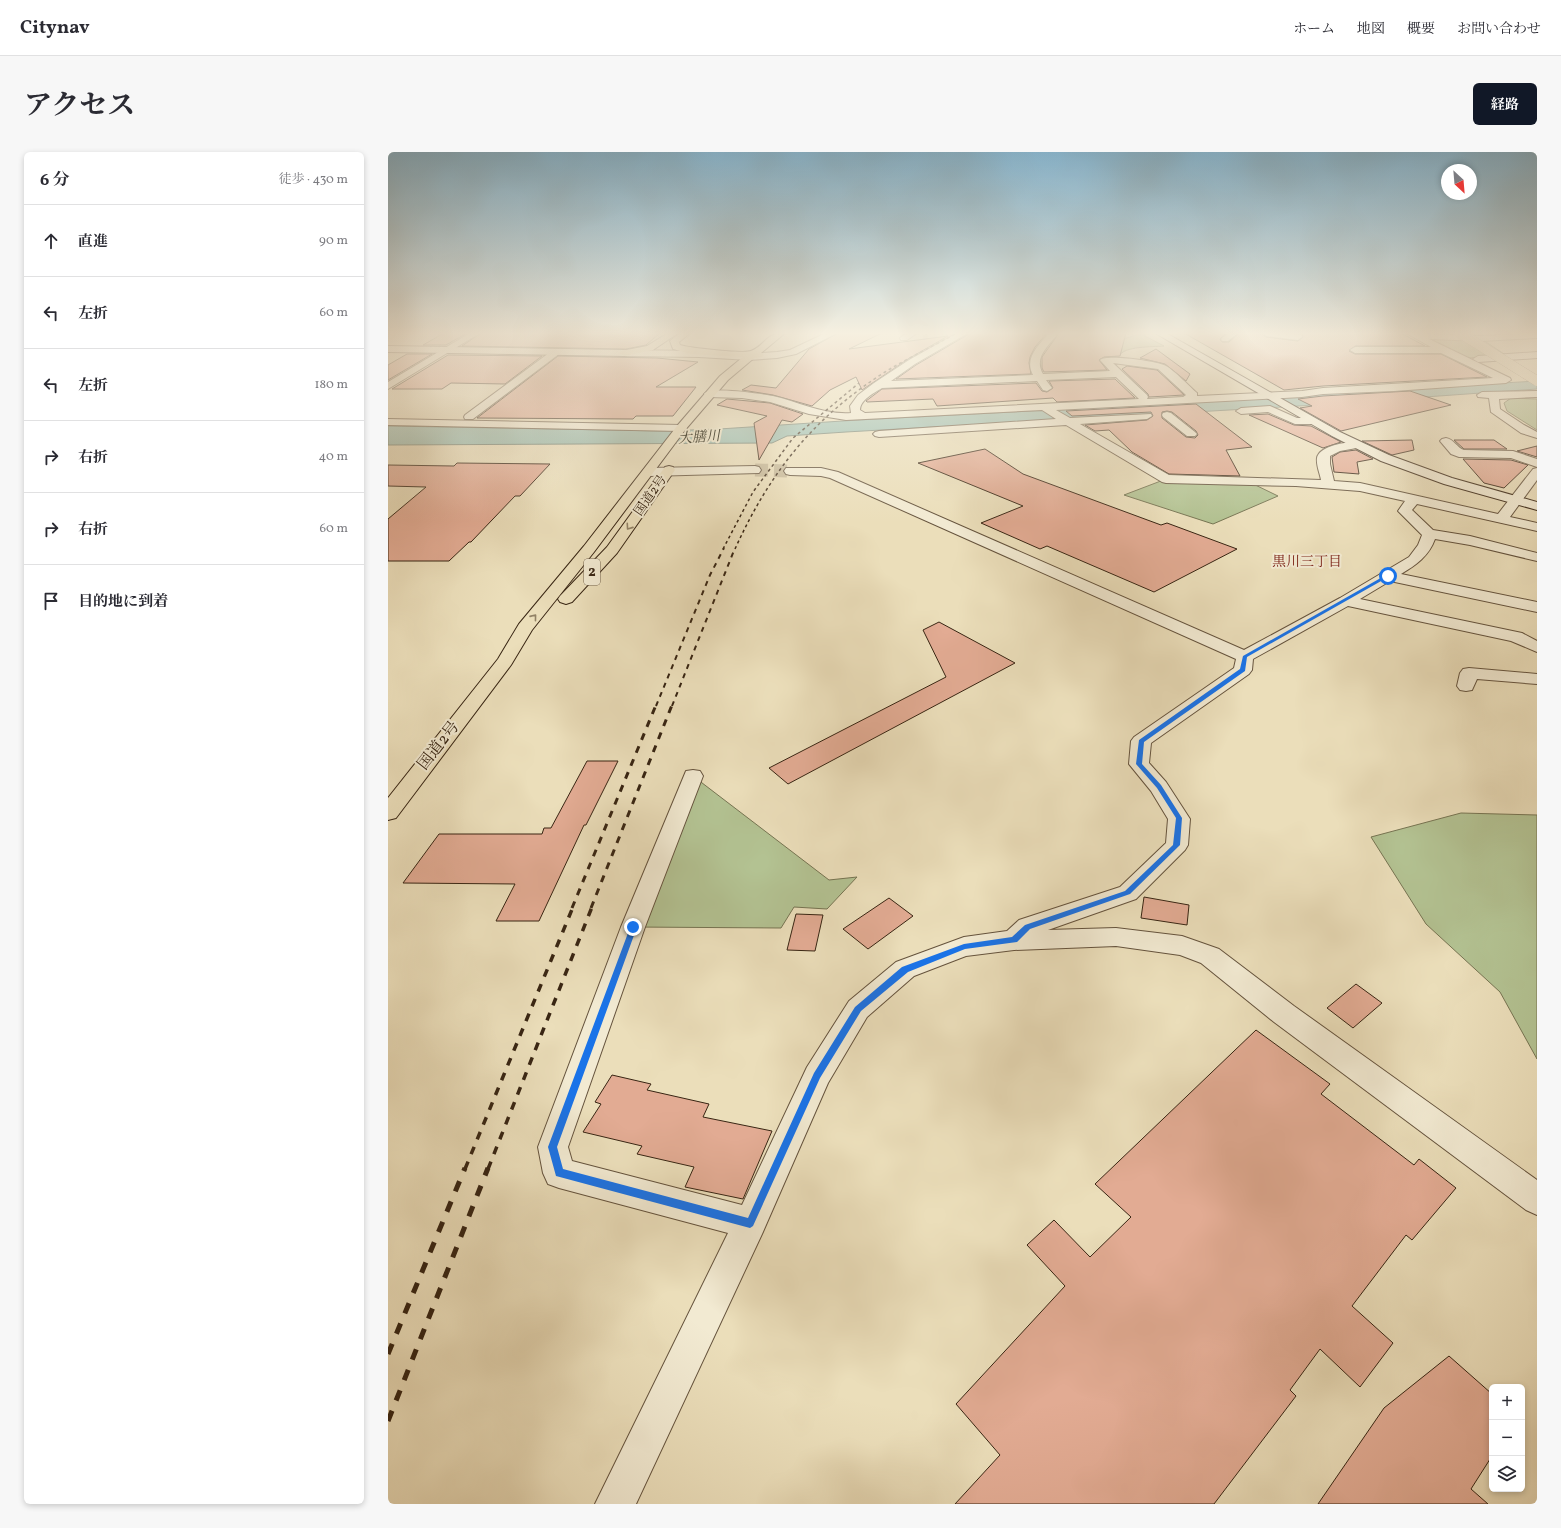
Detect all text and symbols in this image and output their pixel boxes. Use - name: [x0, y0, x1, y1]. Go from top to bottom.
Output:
- text: Citynav: [20, 15, 90, 41]
- text: ホーム: [1293, 20, 1335, 39]
- text: 地図: [1357, 20, 1385, 39]
- text: 概要: [1407, 20, 1435, 39]
- text: お問い合わせ: [1457, 20, 1541, 39]
- button: 経路: [1473, 83, 1537, 125]
- text: アクセス: [24, 87, 135, 126]
- north arrow: [1441, 164, 1477, 200]
- text: 6 分: [40, 169, 70, 192]
- text: 徒歩 · 430 m: [279, 171, 348, 189]
- icon: ahead: [40, 230, 62, 252]
- text: 直進: [78, 232, 108, 253]
- text: 90 m: [319, 232, 348, 250]
- icon: left: [40, 302, 62, 324]
- text: 左折: [78, 304, 108, 325]
- text: 60 m: [320, 304, 348, 322]
- icon: left: [40, 374, 62, 396]
- text: 左折: [78, 376, 108, 397]
- text: 180 m: [314, 376, 348, 394]
- water label: 大膳川: [677, 427, 723, 449]
- icon: right: [40, 446, 62, 468]
- text: 右折: [78, 448, 108, 469]
- text: 40 m: [319, 448, 348, 466]
- street label: 国道2号: [630, 472, 672, 520]
- icon: right: [40, 518, 62, 540]
- text: 右折: [78, 520, 108, 541]
- text: 60 m: [320, 520, 348, 538]
- one-way arrow: [627, 523, 634, 530]
- district label: 黒川三丁目: [1272, 553, 1342, 572]
- road number: 2: [584, 559, 600, 585]
- route start: [1379, 567, 1397, 585]
- icon: arrive: [40, 590, 62, 612]
- text: 目的地に到着: [78, 592, 168, 613]
- one-way arrow: [530, 614, 537, 621]
- street label: 国道2号: [413, 717, 465, 775]
- route end: [624, 918, 642, 936]
- map controls: [1489, 1384, 1525, 1492]
- button: +: [1489, 1384, 1525, 1420]
- button: −: [1489, 1420, 1525, 1456]
- button: layers: [1489, 1456, 1525, 1492]

